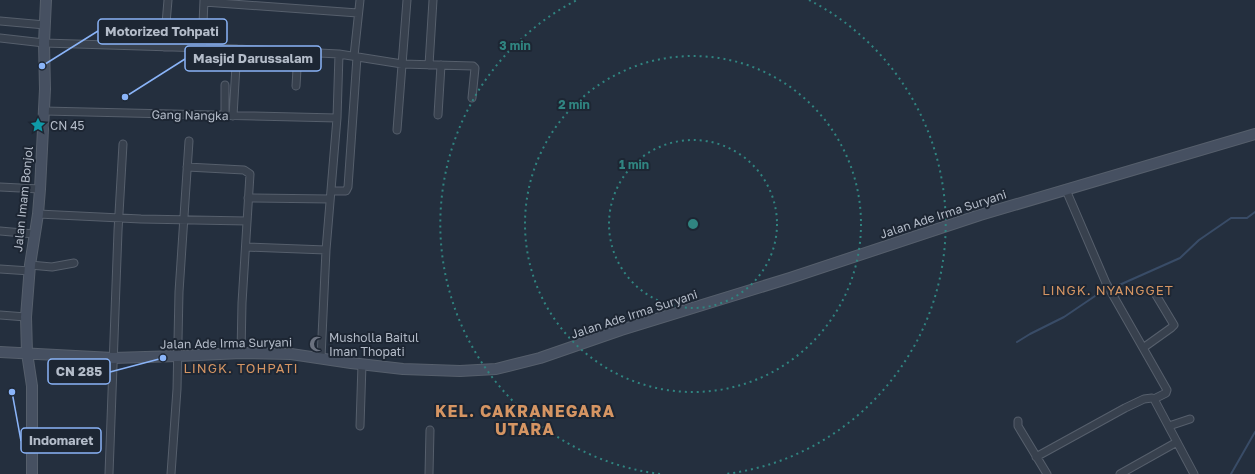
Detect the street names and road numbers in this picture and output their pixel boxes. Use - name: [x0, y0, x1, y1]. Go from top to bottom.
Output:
- street label: Gang Nangka: [151, 107, 229, 123]
- street label: Jalan Imam Bonjol: [10, 145, 36, 253]
- street label: Jalan Ade Irma Suryani: [878, 186, 1008, 242]
- street label: Jalan Ade Irma Suryani: [569, 286, 699, 342]
- street label: Jalan Ade Irma Suryani: [160, 334, 292, 352]

